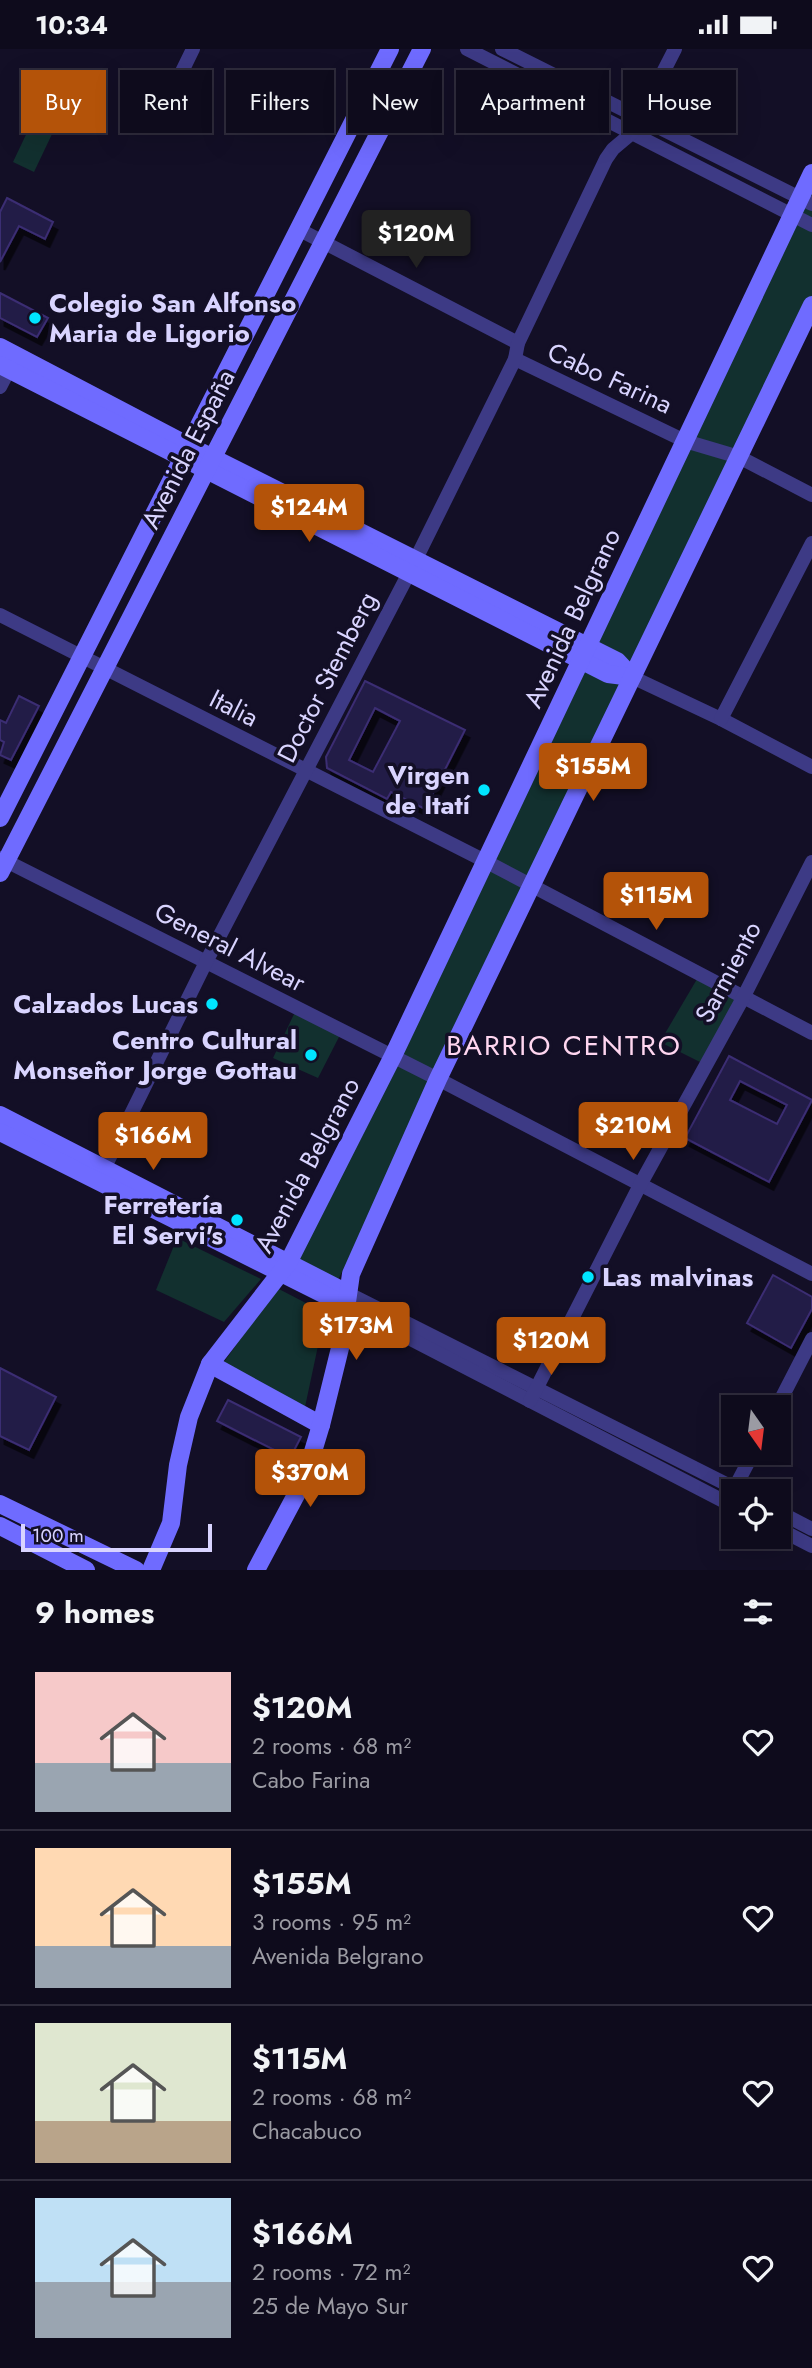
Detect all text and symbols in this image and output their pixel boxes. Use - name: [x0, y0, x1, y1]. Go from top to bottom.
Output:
- text: 10:34: [35, 6, 108, 44]
- chip: Buy: [21, 70, 106, 133]
- chip: Rent: [120, 70, 212, 133]
- chip: Filters: [226, 70, 334, 133]
- chip: New: [348, 70, 442, 133]
- chip: Apartment: [456, 70, 609, 133]
- chip: House: [623, 70, 736, 133]
- pin: $120M: [367, 211, 465, 270]
- text: $120M: [378, 216, 454, 250]
- place label: Colegio San Alfonso Maria de Ligorio: [49, 284, 296, 352]
- marker: Colegio San Alfonso Maria de Ligorio: [27, 310, 43, 326]
- street label: Cabo Farina: [541, 333, 679, 423]
- street label: Avenida España: [132, 363, 244, 535]
- pin: $124M: [260, 484, 358, 544]
- text: $124M: [270, 490, 348, 524]
- street label: Avenida Belgrano: [514, 522, 630, 714]
- street label: Doctor Stemberg: [268, 585, 386, 769]
- street label: Italia: [203, 680, 265, 736]
- pin: $155M: [544, 743, 642, 803]
- text: $155M: [555, 749, 631, 783]
- place label: Virgen de Itatí: [385, 756, 472, 824]
- marker: Virgen de Itatí: [476, 782, 492, 798]
- pin: $115M: [607, 873, 705, 932]
- text: $115M: [619, 878, 693, 912]
- street label: General Alvear: [148, 893, 312, 1001]
- street label: Sarmiento: [685, 914, 771, 1030]
- place label: Calzados Lucas: [13, 985, 198, 1023]
- marker: Calzados Lucas: [204, 996, 220, 1012]
- place label: Centro Cultural Monseñor Jorge Gottau: [13, 1021, 297, 1089]
- district label: BARRIO CENTRO: [446, 1025, 682, 1066]
- marker: Centro Cultural Monseñor Jorge Gottau: [303, 1047, 319, 1063]
- street label: Avenida Belgrano: [245, 1071, 369, 1259]
- pin: $210M: [584, 1103, 682, 1162]
- text: $210M: [595, 1108, 671, 1142]
- pin: $166M: [104, 1113, 202, 1172]
- text: $166M: [114, 1118, 192, 1152]
- place label: Ferretería El Servi's: [104, 1186, 223, 1254]
- marker: Ferretería El Servi's: [229, 1212, 245, 1228]
- place label: Las malvinas: [602, 1258, 754, 1296]
- marker: Las malvinas: [580, 1269, 596, 1285]
- pin: $173M: [307, 1303, 405, 1362]
- text: $173M: [319, 1308, 393, 1342]
- pin: $120M: [502, 1317, 600, 1377]
- text: $120M: [513, 1323, 589, 1357]
- north arrow: [721, 1395, 791, 1465]
- map controls: [721, 1395, 791, 1549]
- pin: $370M: [261, 1449, 359, 1509]
- text: $370M: [271, 1455, 349, 1489]
- button: locate: [721, 1479, 791, 1549]
- scale bar: [21, 1521, 212, 1553]
- text: 100 m: [32, 1522, 84, 1549]
- text: 9 homes: [35, 1591, 154, 1634]
- icon: filters: [739, 1593, 777, 1631]
- text: $120M: [252, 1686, 352, 1729]
- icon: home: [91, 1700, 175, 1784]
- icon: heart: [739, 1723, 777, 1761]
- text: 2 rooms · 68 m²: [252, 1729, 411, 1763]
- text: Cabo Farina: [252, 1763, 370, 1797]
- text: $155M: [252, 1862, 351, 1905]
- icon: home: [91, 1876, 175, 1960]
- icon: heart: [739, 1899, 777, 1937]
- text: 3 rooms · 95 m²: [252, 1905, 411, 1939]
- text: Avenida Belgrano: [252, 1939, 423, 1973]
- text: $115M: [252, 2037, 347, 2080]
- icon: home: [91, 2051, 175, 2135]
- icon: heart: [739, 2074, 777, 2112]
- text: 2 rooms · 68 m²: [252, 2080, 411, 2114]
- text: Chacabuco: [252, 2114, 362, 2148]
- text: $166M: [252, 2212, 353, 2255]
- icon: home: [91, 2226, 175, 2310]
- icon: heart: [739, 2249, 777, 2287]
- text: 2 rooms · 72 m²: [252, 2255, 411, 2289]
- text: 25 de Mayo Sur: [252, 2289, 408, 2323]

